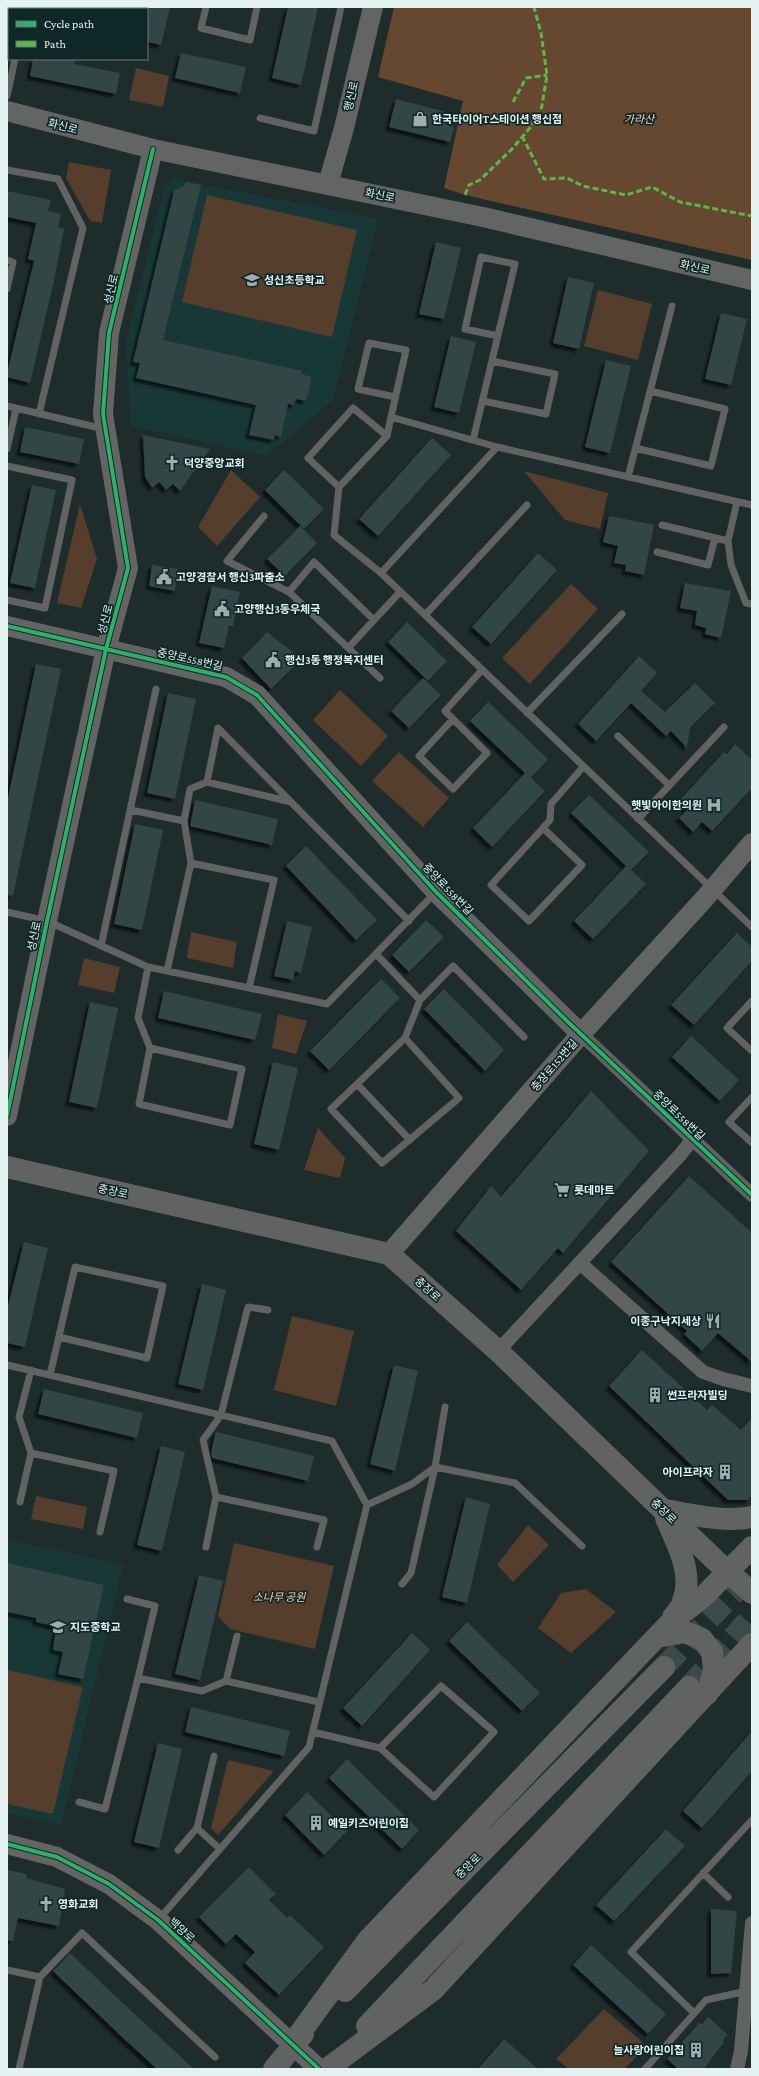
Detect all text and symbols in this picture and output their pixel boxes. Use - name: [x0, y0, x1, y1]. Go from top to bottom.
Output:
- legend: [8, 8, 148, 60]
- text: Cycle path: [44, 17, 95, 31]
- text: Path: [44, 37, 66, 51]
- street label: 행신로: [342, 80, 360, 112]
- shop icon: 한국타이어T스테이션 행신점: [411, 110, 429, 128]
- place label: 한국타이어T스테이션 행신점: [432, 113, 562, 125]
- park label: 가라산: [624, 113, 656, 125]
- street label: 화신로: [47, 116, 79, 136]
- street label: 화신로: [364, 186, 396, 204]
- street label: 화신로: [679, 258, 711, 276]
- school or university icon: 성신초등학교: [243, 271, 261, 289]
- street label: 성신로: [102, 273, 120, 305]
- place label: 성신초등학교: [264, 274, 325, 286]
- church icon: 덕양중앙교회: [163, 454, 181, 472]
- place label: 덕양중앙교회: [184, 457, 245, 469]
- public building icon: 고양경찰서 행신3파출소: [155, 568, 173, 586]
- place label: 고양경찰서 행신3파출소: [176, 571, 285, 583]
- public building icon: 고양행신3동우체국: [213, 600, 231, 618]
- street label: 성신로: [95, 603, 115, 635]
- place label: 고양행신3동우체국: [234, 603, 320, 615]
- street label: 중앙로558번길: [156, 646, 224, 672]
- public building icon: 행신3동 행정복지센터: [264, 651, 282, 669]
- place label: 행신3동 행정복지센터: [285, 654, 384, 666]
- hospital icon: 햇빛아이한의원: [705, 796, 723, 814]
- place label: 햇빛아이한의원: [631, 799, 702, 811]
- street label: 중앙로558번길: [420, 861, 476, 917]
- street label: 성신로: [25, 920, 43, 952]
- street label: 충장로152번길: [528, 1037, 580, 1093]
- street label: 중앙로558번길: [651, 1087, 707, 1143]
- supermarket icon: 롯데마트: [553, 1181, 571, 1199]
- street label: 충장로: [97, 1182, 129, 1200]
- place label: 롯데마트: [574, 1184, 614, 1196]
- street label: 충장로: [413, 1274, 443, 1304]
- restaurant icon: 이종구낙지세상: [704, 1312, 722, 1330]
- place label: 이종구낙지세상: [630, 1315, 701, 1327]
- building icon: 썬프라자빌딩: [646, 1386, 664, 1404]
- place label: 썬프라자빌딩: [667, 1389, 728, 1401]
- building icon: 아이프라자: [716, 1463, 734, 1481]
- place label: 아이프라자: [662, 1466, 713, 1478]
- street label: 충장로: [649, 1496, 679, 1526]
- park label: 소나무 공원: [253, 1591, 306, 1603]
- school or university icon: 지도중학교: [49, 1618, 67, 1636]
- place label: 지도중학교: [70, 1621, 121, 1633]
- building icon: 예일키즈어린이집: [307, 1814, 325, 1832]
- place label: 예일키즈어린이집: [328, 1817, 409, 1829]
- street label: 중앙로: [453, 1851, 483, 1881]
- church icon: 영화교회: [37, 1895, 55, 1913]
- place label: 영화교회: [58, 1898, 98, 1910]
- street label: 백양로: [167, 1915, 197, 1945]
- building icon: 늘사랑어린이집: [687, 2041, 705, 2059]
- place label: 늘사랑어린이집: [613, 2044, 684, 2056]

